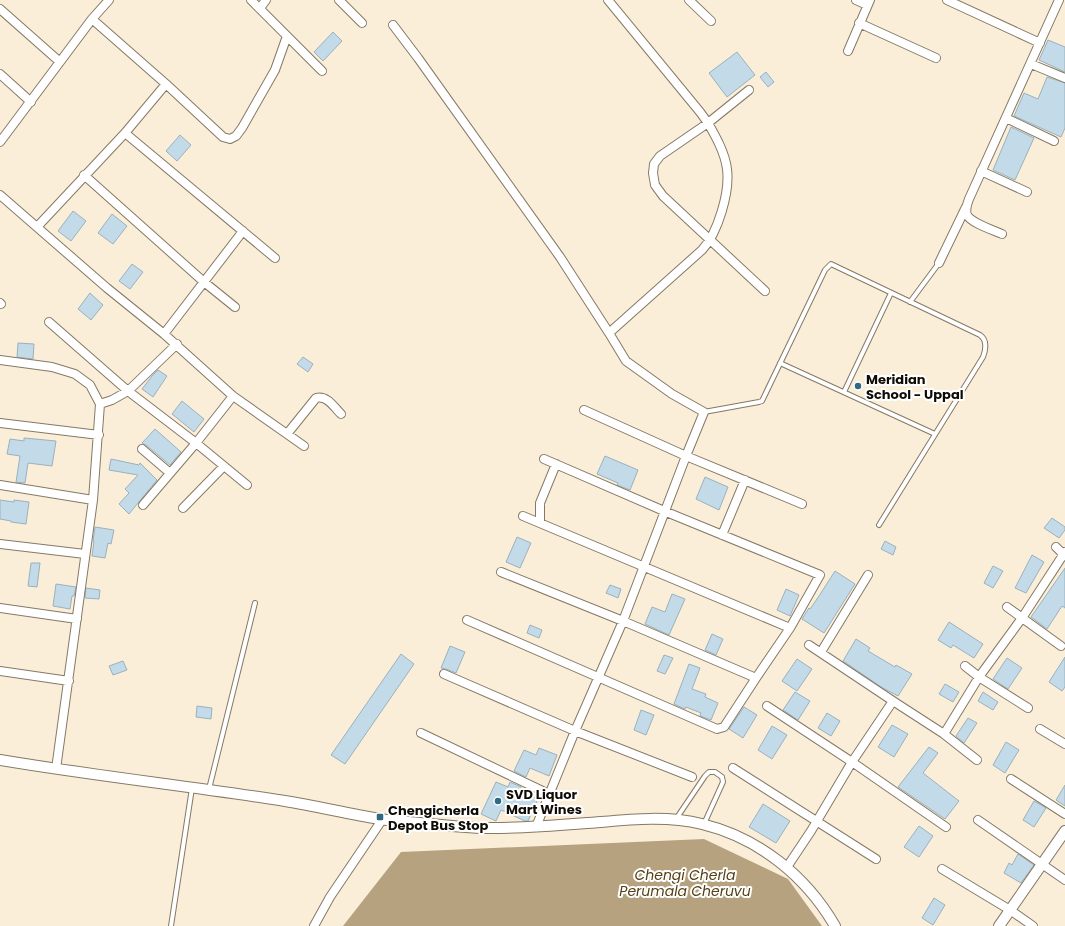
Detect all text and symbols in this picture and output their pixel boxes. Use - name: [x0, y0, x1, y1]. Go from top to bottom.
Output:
- place label: Meridian School - Uppal: [866, 370, 964, 404]
- marker: Meridian School - Uppal: [853, 381, 863, 391]
- place label: SVD Liquor Mart Wines: [506, 785, 582, 819]
- marker: SVD Liquor Mart Wines: [493, 796, 503, 806]
- place label: Chengicherla Depot Bus Stop: [388, 801, 488, 835]
- marker: Chengicherla Depot Bus Stop: [375, 812, 385, 822]
- water label: Chengi Cherla Perumala Cheruvu: [619, 865, 751, 901]

